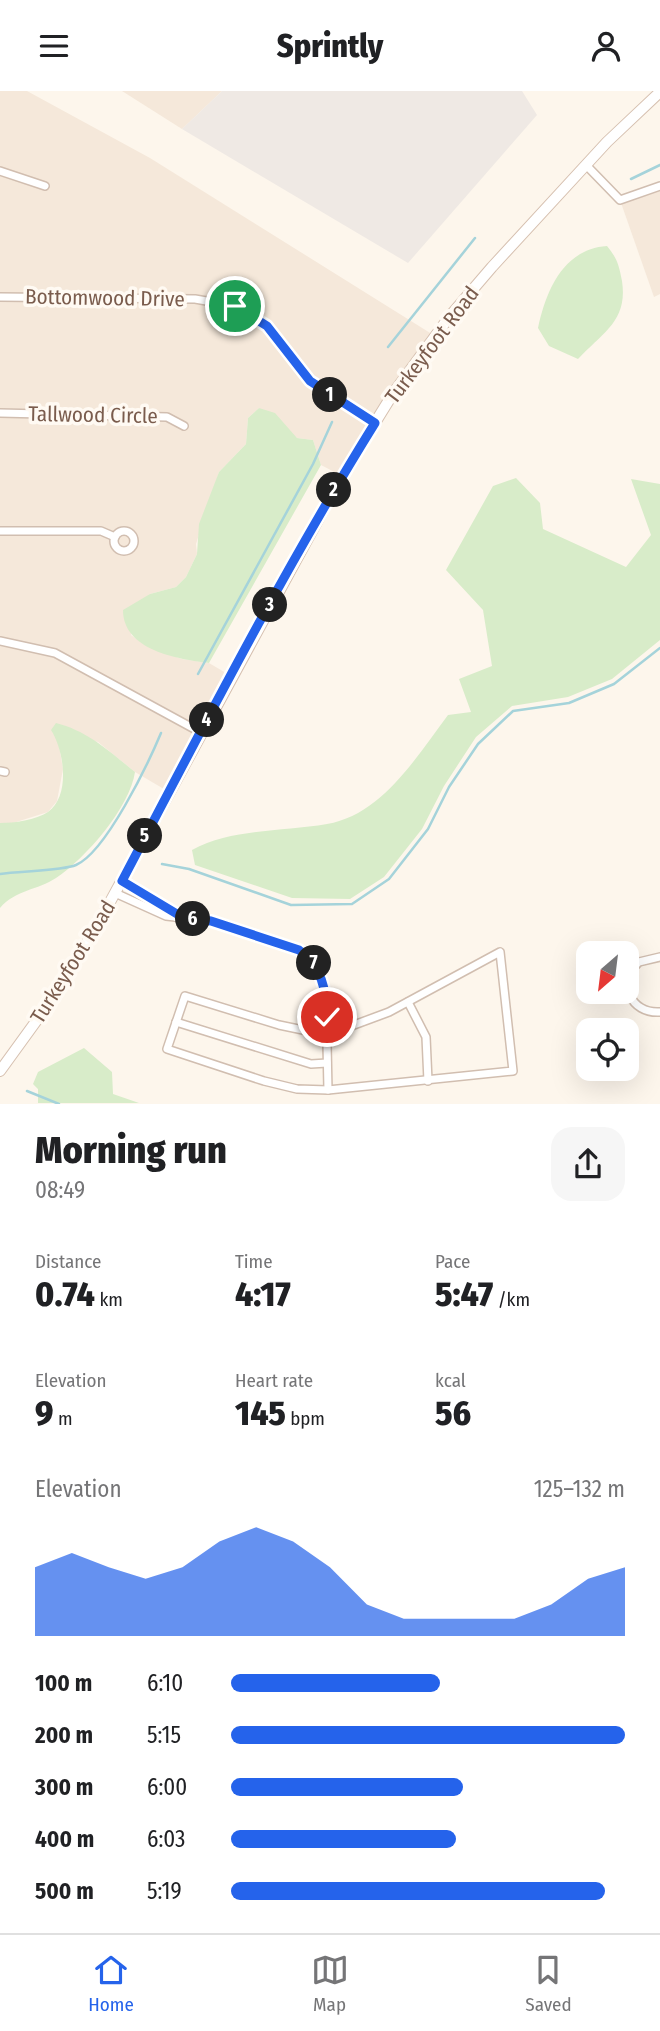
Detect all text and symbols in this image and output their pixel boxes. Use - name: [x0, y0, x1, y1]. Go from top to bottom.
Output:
- icon: menu: [35, 27, 73, 65]
- text: Sprintly: [277, 27, 383, 65]
- icon: person: [587, 27, 625, 65]
- pin: [205, 276, 265, 336]
- street label: Turkeyfoot Road: [379, 281, 485, 409]
- street label: Bottomwood Drive: [25, 284, 185, 312]
- icon: arrive: [216, 287, 254, 325]
- pin: 1: [312, 377, 348, 413]
- text: 1: [325, 383, 334, 406]
- street label: Tallwood Circle: [28, 401, 158, 429]
- pin: 2: [316, 473, 352, 507]
- text: 2: [329, 478, 338, 501]
- pin: 3: [252, 587, 288, 623]
- text: 3: [265, 593, 274, 616]
- pin: 4: [190, 703, 224, 737]
- text: 4: [202, 708, 211, 731]
- pin: 5: [128, 819, 162, 853]
- text: 5: [140, 824, 149, 847]
- street label: Turkeyfoot Road: [25, 896, 121, 1028]
- pin: 6: [176, 901, 210, 937]
- text: 6: [188, 907, 197, 930]
- north arrow: [576, 941, 639, 1005]
- map controls: [576, 941, 639, 1081]
- pin: 7: [296, 945, 332, 981]
- text: 7: [309, 951, 318, 974]
- pin: [297, 987, 357, 1047]
- icon: check: [308, 998, 346, 1036]
- button: locate: [576, 1018, 639, 1081]
- text: Morning run: [35, 1127, 227, 1173]
- button: share: [551, 1127, 625, 1201]
- text: 08:49: [35, 1176, 85, 1204]
- text: Distance: [35, 1250, 102, 1273]
- text: Time: [235, 1250, 273, 1273]
- text: Pace: [435, 1250, 470, 1273]
- text: 0.74: [35, 1273, 95, 1315]
- text: 4:17: [235, 1273, 291, 1315]
- text: 5:47: [435, 1273, 493, 1315]
- text: km: [95, 1288, 123, 1311]
- text: /km: [493, 1288, 530, 1311]
- text: Elevation: [35, 1369, 107, 1392]
- text: Heart rate: [235, 1369, 313, 1392]
- text: kcal: [435, 1369, 466, 1392]
- text: 9: [35, 1392, 53, 1434]
- text: 145: [235, 1392, 286, 1434]
- text: 56: [435, 1392, 471, 1434]
- text: m: [53, 1407, 73, 1430]
- text: bpm: [286, 1407, 325, 1430]
- text: Elevation: [35, 1475, 122, 1503]
- text: 125–132 m: [534, 1475, 625, 1503]
- text: 100 m: [35, 1669, 92, 1697]
- text: 6:10: [147, 1669, 183, 1697]
- text: 200 m: [35, 1721, 93, 1749]
- text: 5:15: [147, 1721, 181, 1749]
- text: 300 m: [35, 1773, 93, 1801]
- text: 6:00: [147, 1773, 187, 1801]
- text: 400 m: [35, 1825, 94, 1853]
- text: 6:03: [147, 1825, 185, 1853]
- text: 500 m: [35, 1877, 94, 1905]
- text: 5:19: [147, 1877, 182, 1905]
- tab: Home: [88, 1951, 134, 2016]
- tab: Map: [311, 1951, 349, 2016]
- tab: Saved: [525, 1951, 572, 2016]

